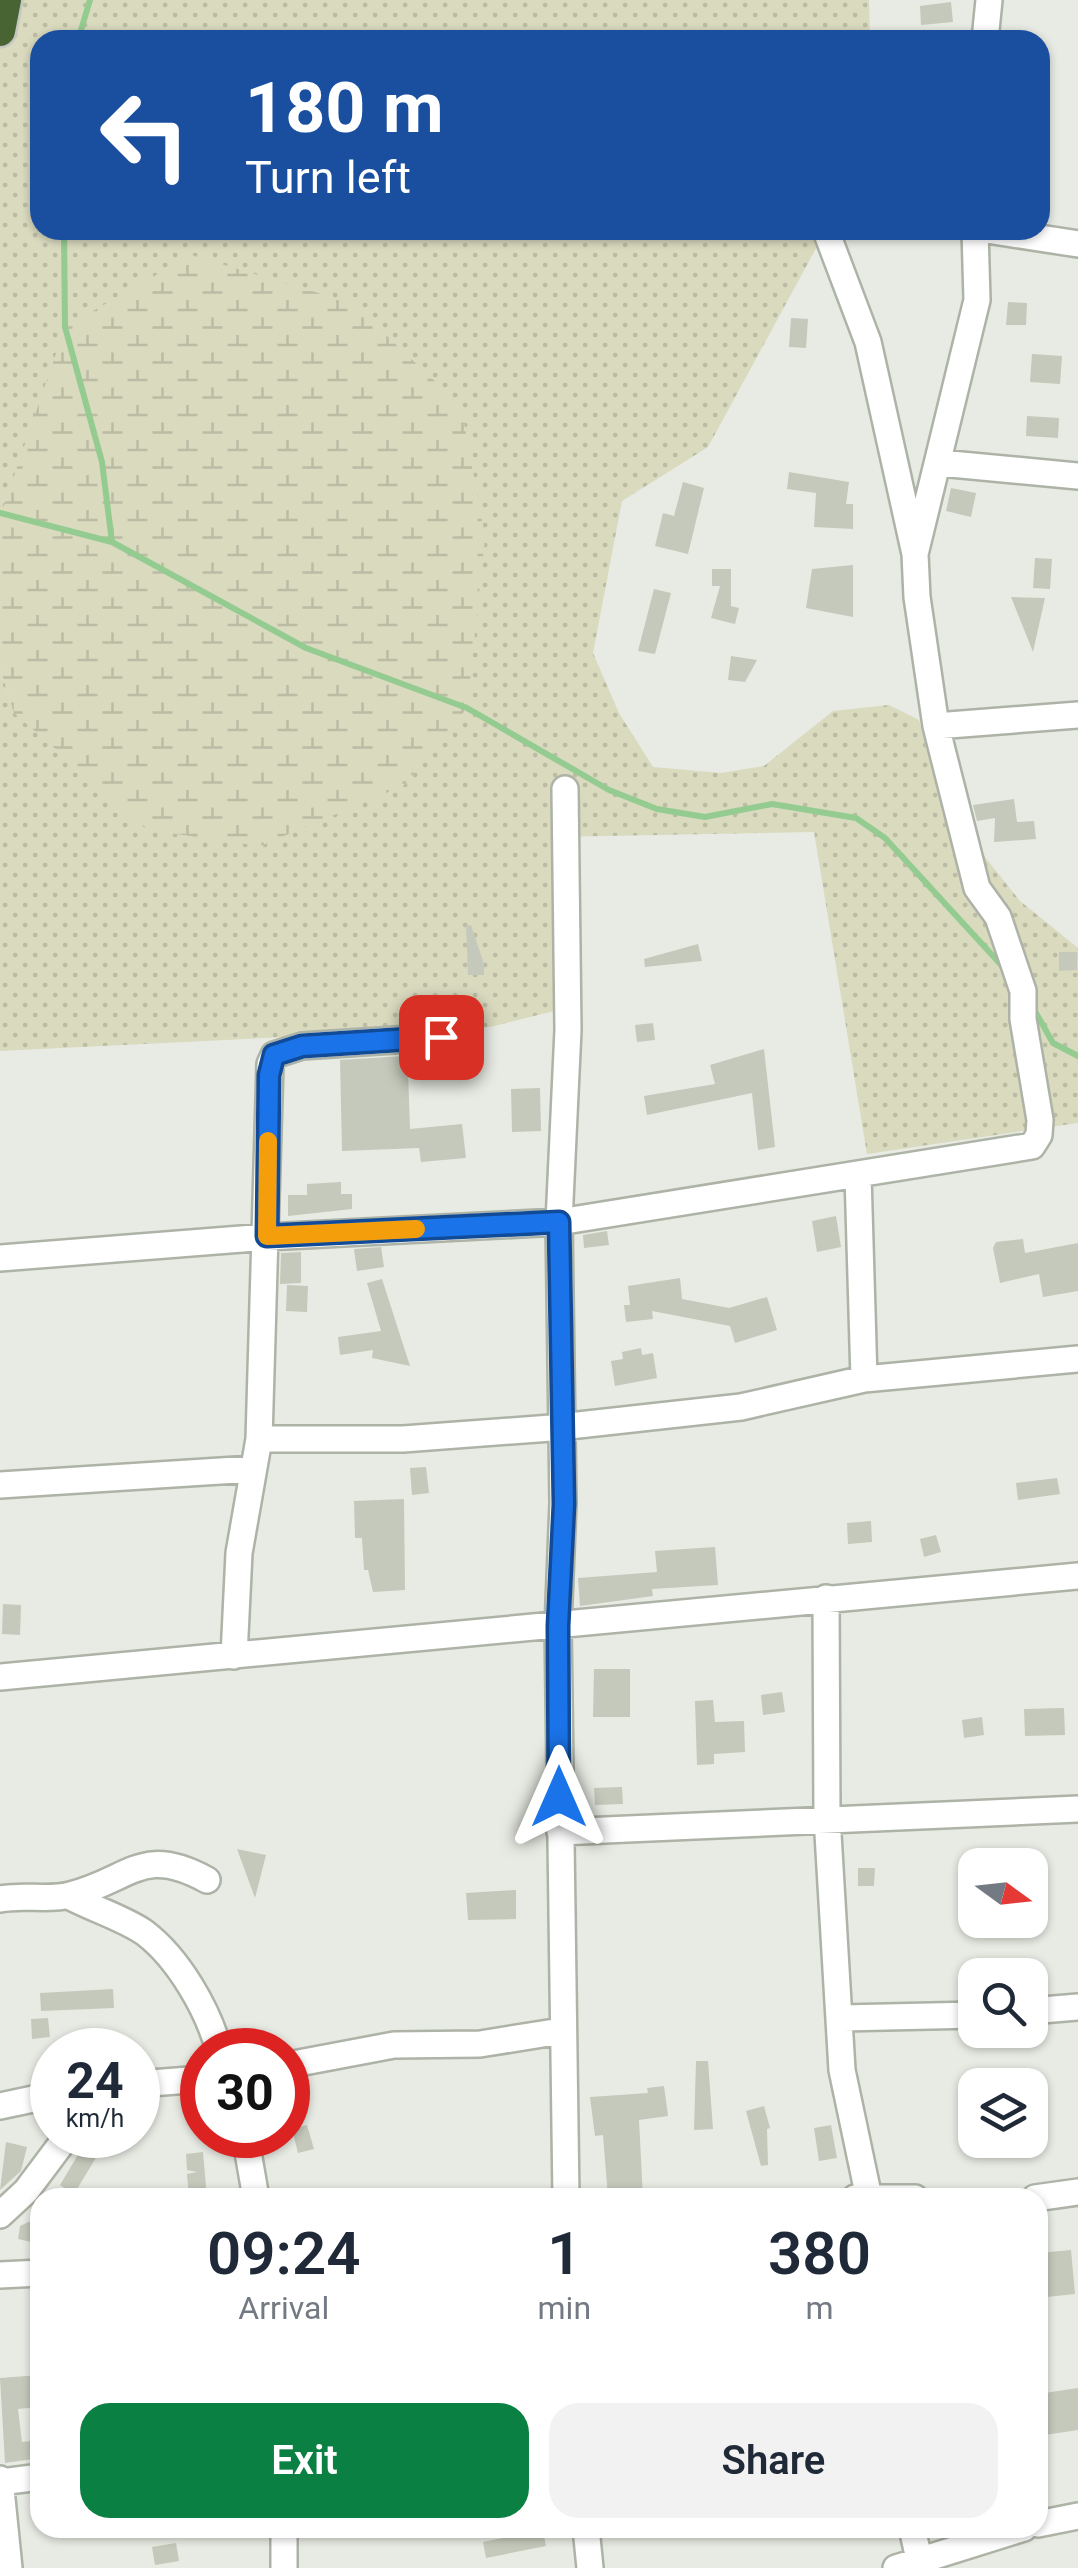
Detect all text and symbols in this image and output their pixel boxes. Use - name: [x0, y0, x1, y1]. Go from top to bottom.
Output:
- text: 180 m: [245, 67, 444, 149]
- icon: left: [80, 70, 210, 200]
- text: Turn left: [245, 151, 411, 204]
- pin: [399, 995, 484, 1080]
- icon: arrive: [414, 1010, 469, 1065]
- position arrow: [507, 1745, 611, 1849]
- north arrow: [958, 1848, 1048, 1938]
- map controls: [958, 1848, 1048, 2158]
- button: search: [958, 1958, 1048, 2048]
- speed limit sign: 30: [180, 2028, 310, 2158]
- text: 24: [66, 2052, 124, 2110]
- button: layers: [958, 2068, 1048, 2158]
- text: km/h: [66, 2104, 124, 2133]
- text: 09:24: [207, 2218, 361, 2289]
- text: 1: [547, 2218, 581, 2289]
- text: 380: [768, 2218, 871, 2289]
- text: Arrival: [238, 2289, 329, 2327]
- text: min: [538, 2289, 591, 2327]
- text: m: [805, 2289, 834, 2327]
- button: Exit: [80, 2403, 529, 2518]
- button: Share: [549, 2403, 998, 2518]

